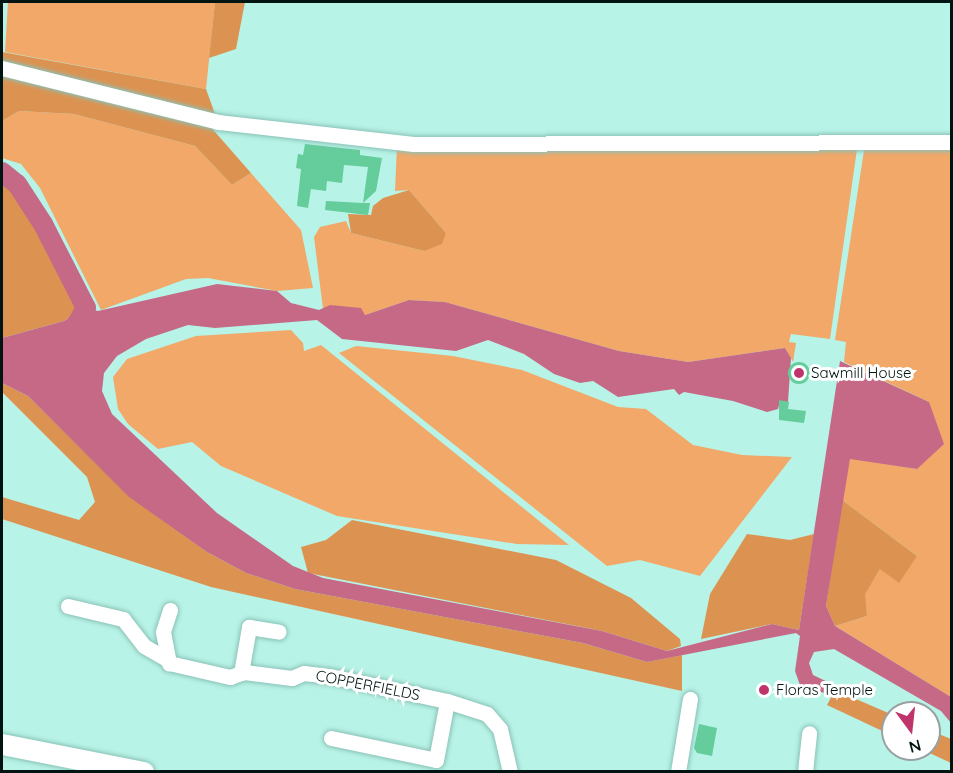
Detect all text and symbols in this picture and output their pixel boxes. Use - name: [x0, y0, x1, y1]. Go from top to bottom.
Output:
- place label: Sawmill House: [811, 364, 911, 382]
- marker: Sawmill House: [792, 366, 806, 380]
- street label: COPPERFIELDS: [314, 666, 422, 704]
- place label: Floras Temple: [776, 681, 873, 699]
- marker: Floras Temple: [757, 683, 771, 697]
- north arrow: [881, 701, 941, 761]
- text: N: [907, 735, 923, 758]

